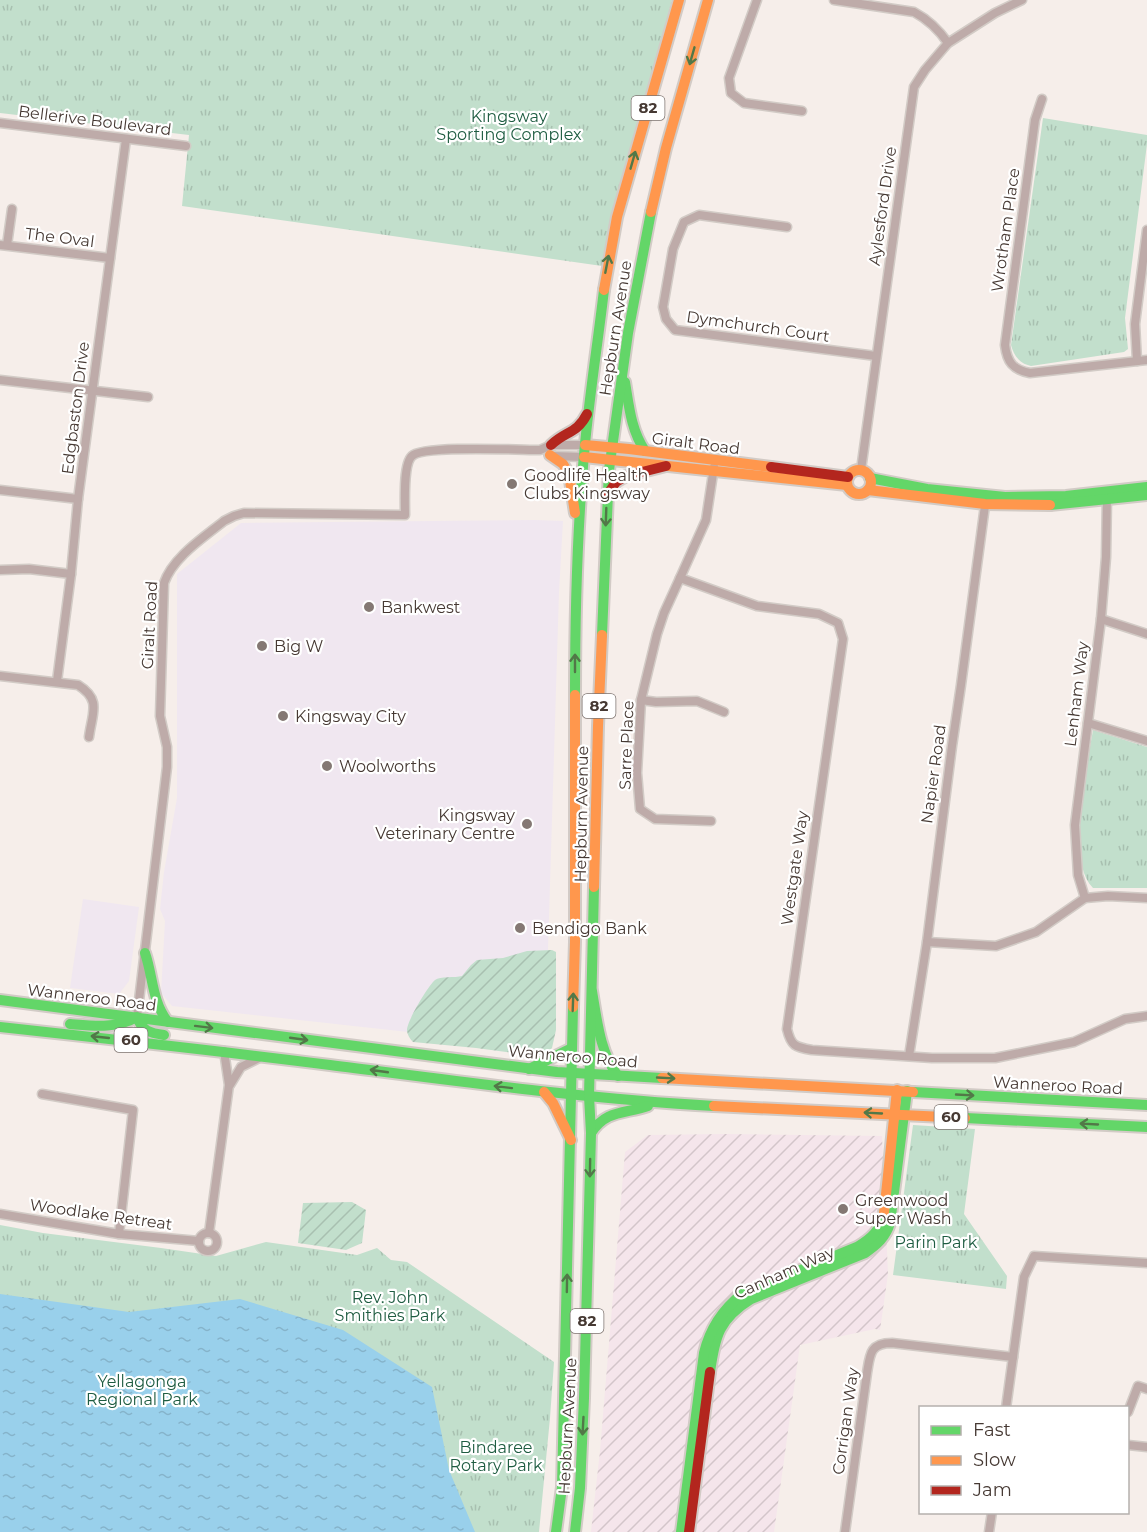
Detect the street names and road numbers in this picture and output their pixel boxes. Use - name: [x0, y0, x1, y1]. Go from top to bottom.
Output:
- road number: 82: [632, 96, 664, 120]
- street label: Bellerive Boulevard: [17, 102, 173, 139]
- street label: Aylesford Drive: [865, 145, 900, 267]
- street label: Wrotham Place: [987, 167, 1024, 293]
- street label: The Oval: [24, 224, 96, 251]
- street label: Hepburn Avenue: [595, 259, 636, 397]
- street label: Dymchurch Court: [685, 307, 831, 346]
- street label: Edgbaston Drive: [58, 341, 93, 476]
- street label: Giralt Road: [651, 429, 741, 458]
- street label: Giralt Road: [138, 580, 161, 670]
- street label: Lenham Way: [1061, 640, 1092, 748]
- road number: 82: [582, 694, 616, 718]
- street label: Sarre Place: [615, 700, 638, 790]
- street label: Napier Road: [917, 723, 950, 825]
- street label: Hepburn Avenue: [571, 745, 592, 883]
- street label: Westgate Way: [777, 809, 812, 927]
- street label: Wanneroo Road: [26, 980, 158, 1015]
- road number: 60: [114, 1028, 148, 1052]
- street label: Wanneroo Road: [507, 1041, 639, 1072]
- street label: Wanneroo Road: [993, 1073, 1123, 1098]
- road number: 60: [934, 1105, 968, 1129]
- street label: Woodlake Retreat: [28, 1195, 174, 1234]
- street label: Canham Way: [731, 1242, 838, 1303]
- road number: 82: [570, 1309, 604, 1333]
- street label: Hepburn Avenue: [554, 1357, 581, 1495]
- street label: Corrigan Way: [829, 1366, 862, 1476]

